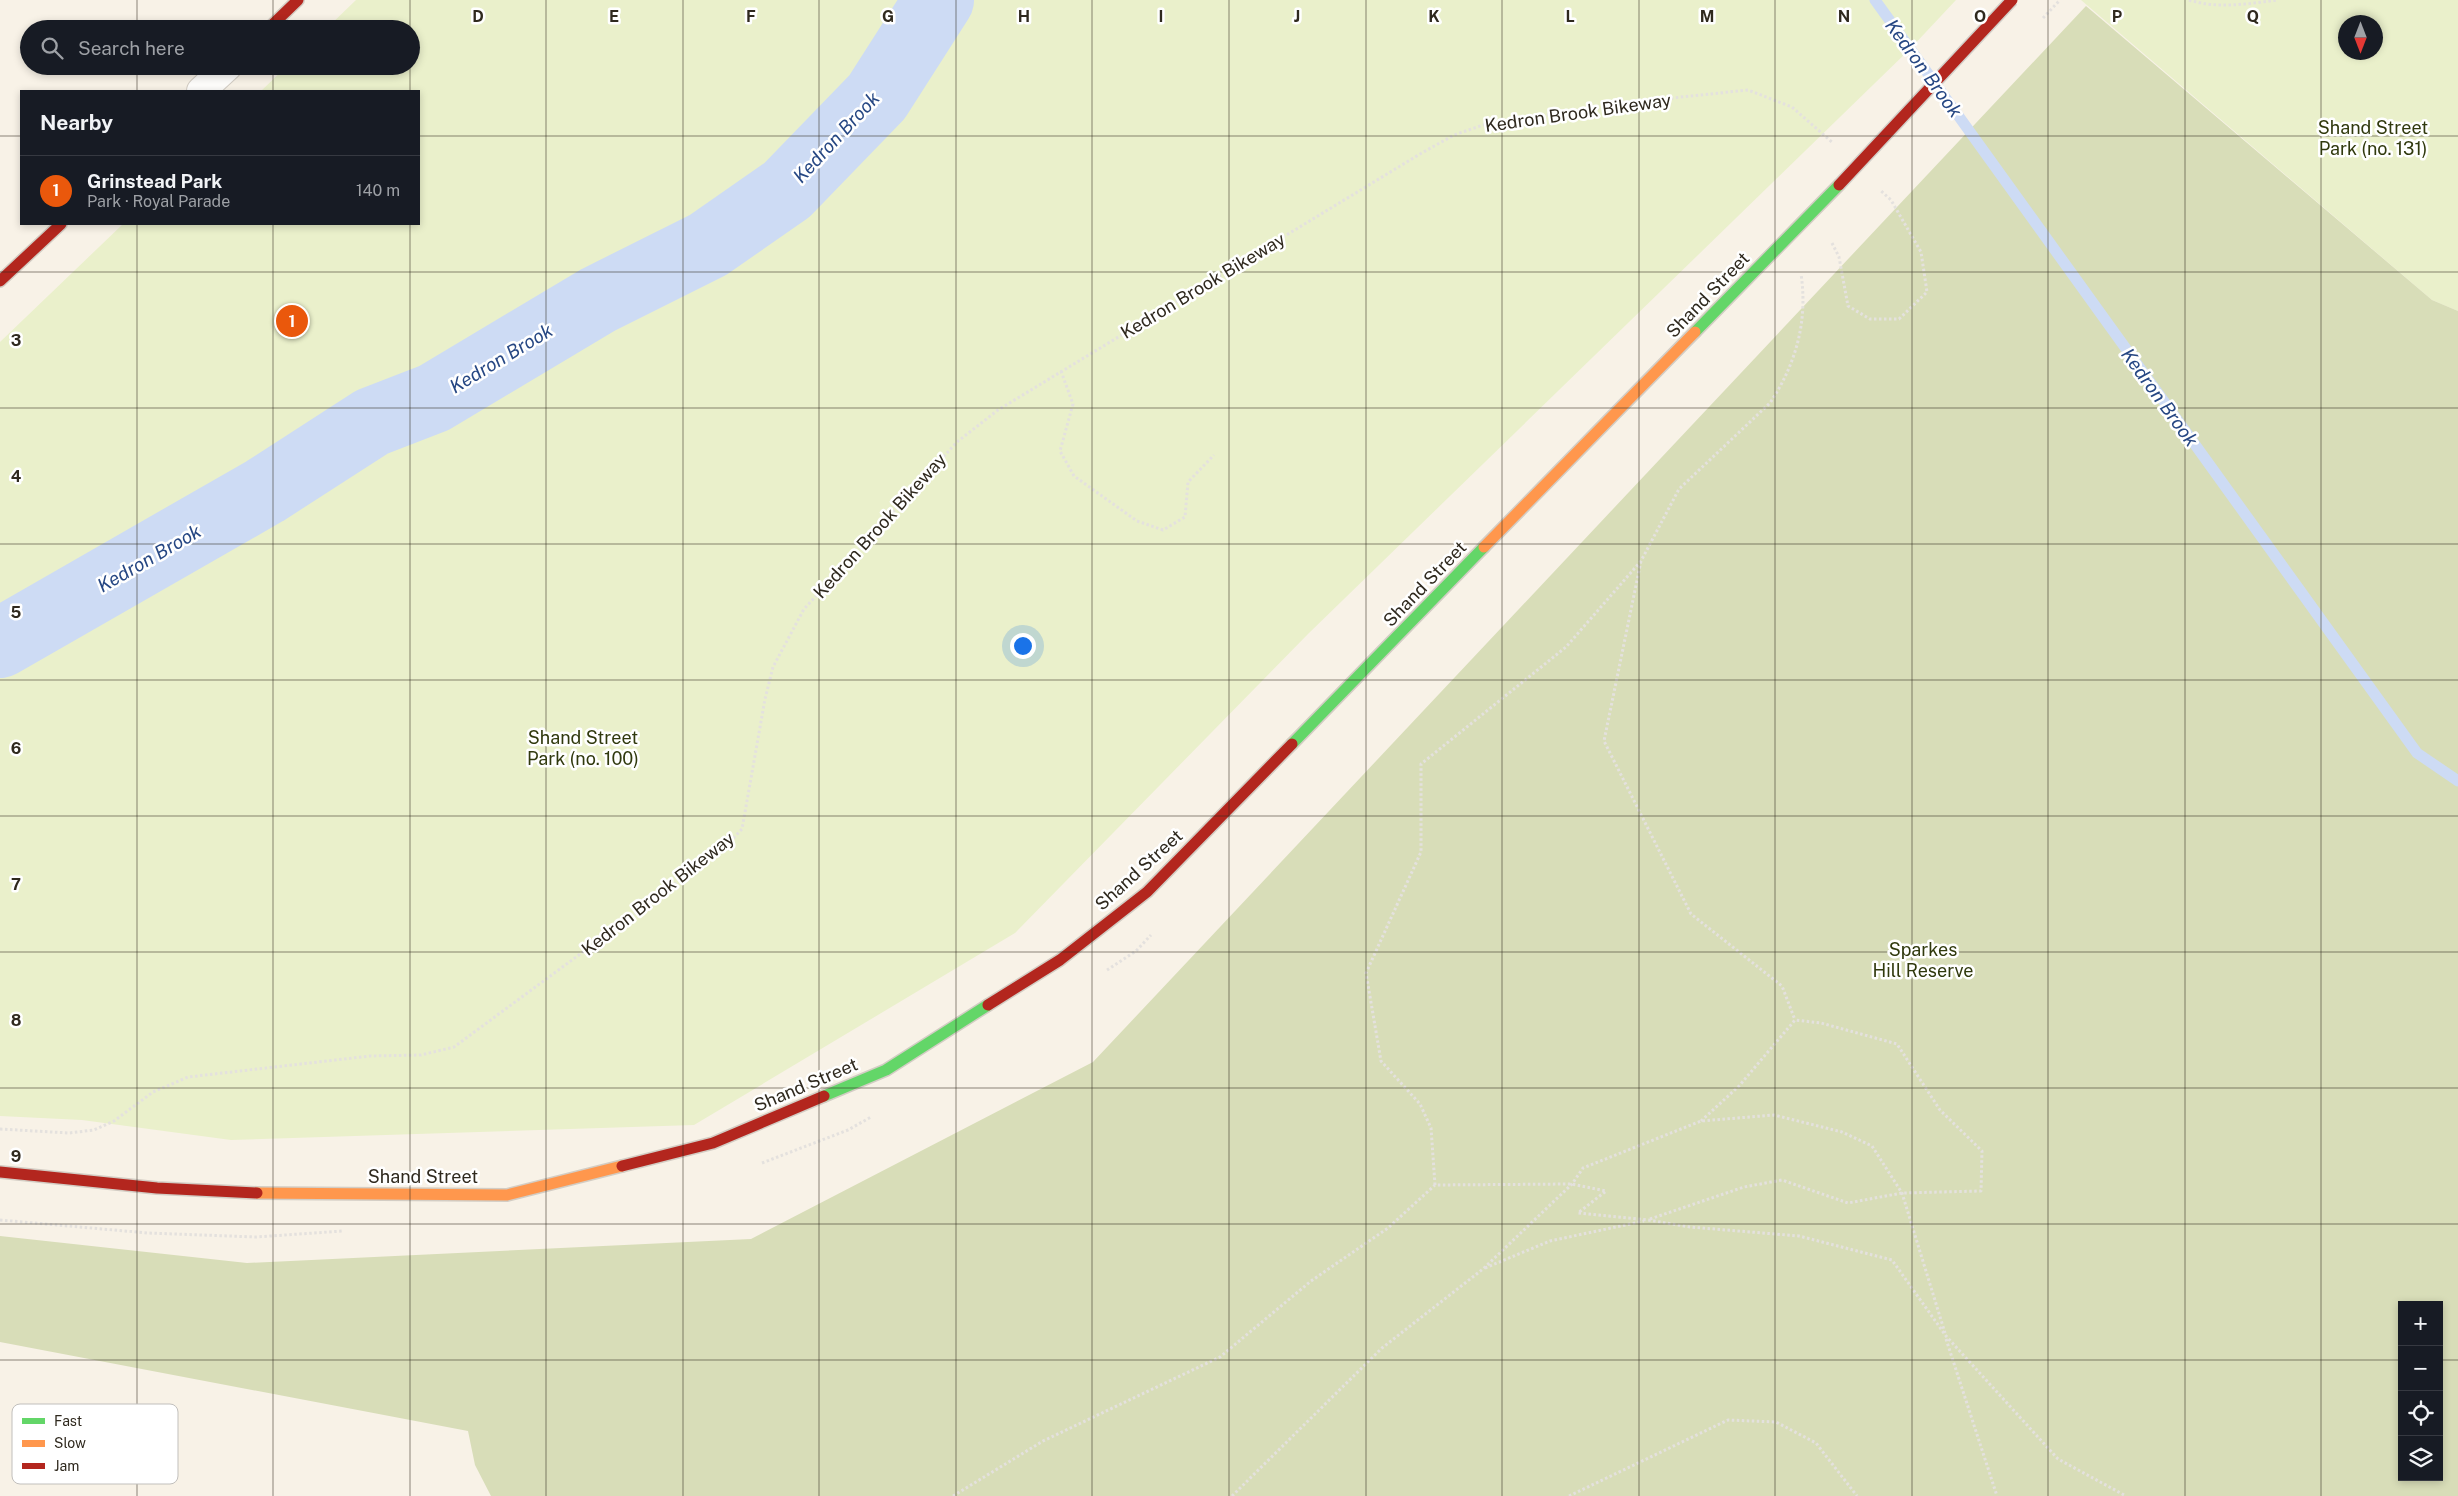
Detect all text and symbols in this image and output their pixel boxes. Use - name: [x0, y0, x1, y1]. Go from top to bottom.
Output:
- text: D: [472, 7, 484, 26]
- text: E: [609, 7, 619, 26]
- text: F: [746, 7, 756, 26]
- text: G: [882, 7, 894, 26]
- text: H: [1018, 7, 1030, 26]
- text: I: [1159, 7, 1163, 26]
- text: J: [1294, 7, 1300, 26]
- text: K: [1428, 7, 1440, 26]
- text: L: [1565, 7, 1575, 26]
- text: M: [1700, 7, 1714, 26]
- text: N: [1838, 7, 1850, 26]
- text: O: [1974, 7, 1986, 26]
- text: P: [2112, 7, 2122, 26]
- text: Q: [2247, 7, 2259, 26]
- water label: Kedron Brook: [1881, 15, 1967, 122]
- north arrow: [2338, 15, 2383, 60]
- search box: [20, 20, 420, 75]
- icon: search: [38, 34, 66, 62]
- text: Search here: [78, 37, 185, 59]
- water label: Kedron Brook: [788, 87, 884, 187]
- street label: Kedron Brook Bikeway: [1483, 89, 1673, 136]
- text: Nearby: [40, 110, 113, 135]
- park label: Shand Street Park (no. 131): [2318, 117, 2428, 159]
- text: Grinstead Park: [87, 170, 222, 192]
- text: 1: [53, 181, 59, 200]
- text: 140 m: [356, 181, 400, 200]
- text: Park · Royal Parade: [87, 192, 230, 211]
- street label: Kedron Brook Bikeway: [1117, 228, 1289, 343]
- street label: Shand Street: [1662, 248, 1754, 342]
- pin: 1: [276, 302, 308, 340]
- water label: Kedron Brook: [446, 318, 557, 397]
- text: 3: [11, 331, 21, 350]
- water label: Kedron Brook: [2117, 344, 2203, 451]
- street label: Kedron Brook Bikeway: [809, 449, 951, 603]
- text: 4: [11, 467, 22, 486]
- water label: Kedron Brook: [93, 519, 205, 597]
- street label: Shand Street: [1379, 537, 1471, 631]
- text: 5: [11, 603, 22, 622]
- your location: [1010, 633, 1036, 659]
- park label: Shand Street Park (no. 100): [527, 727, 639, 769]
- text: 6: [11, 739, 21, 758]
- street label: Shand Street: [1091, 825, 1187, 914]
- street label: Kedron Brook Bikeway: [577, 827, 739, 960]
- text: 7: [11, 875, 21, 894]
- park label: Sparkes Hill Reserve: [1872, 939, 1974, 981]
- text: 8: [11, 1011, 22, 1030]
- street label: Shand Street: [751, 1053, 861, 1116]
- text: 9: [11, 1147, 21, 1166]
- street label: Shand Street: [368, 1166, 478, 1187]
- map controls: [2398, 1301, 2443, 1481]
- button: +: [2398, 1301, 2443, 1346]
- button: −: [2398, 1346, 2443, 1391]
- button: locate: [2398, 1391, 2443, 1436]
- legend: [12, 1404, 178, 1484]
- text: Fast: [54, 1413, 82, 1429]
- text: Slow: [54, 1435, 86, 1451]
- button: layers: [2398, 1436, 2443, 1481]
- text: Jam: [54, 1458, 79, 1474]

